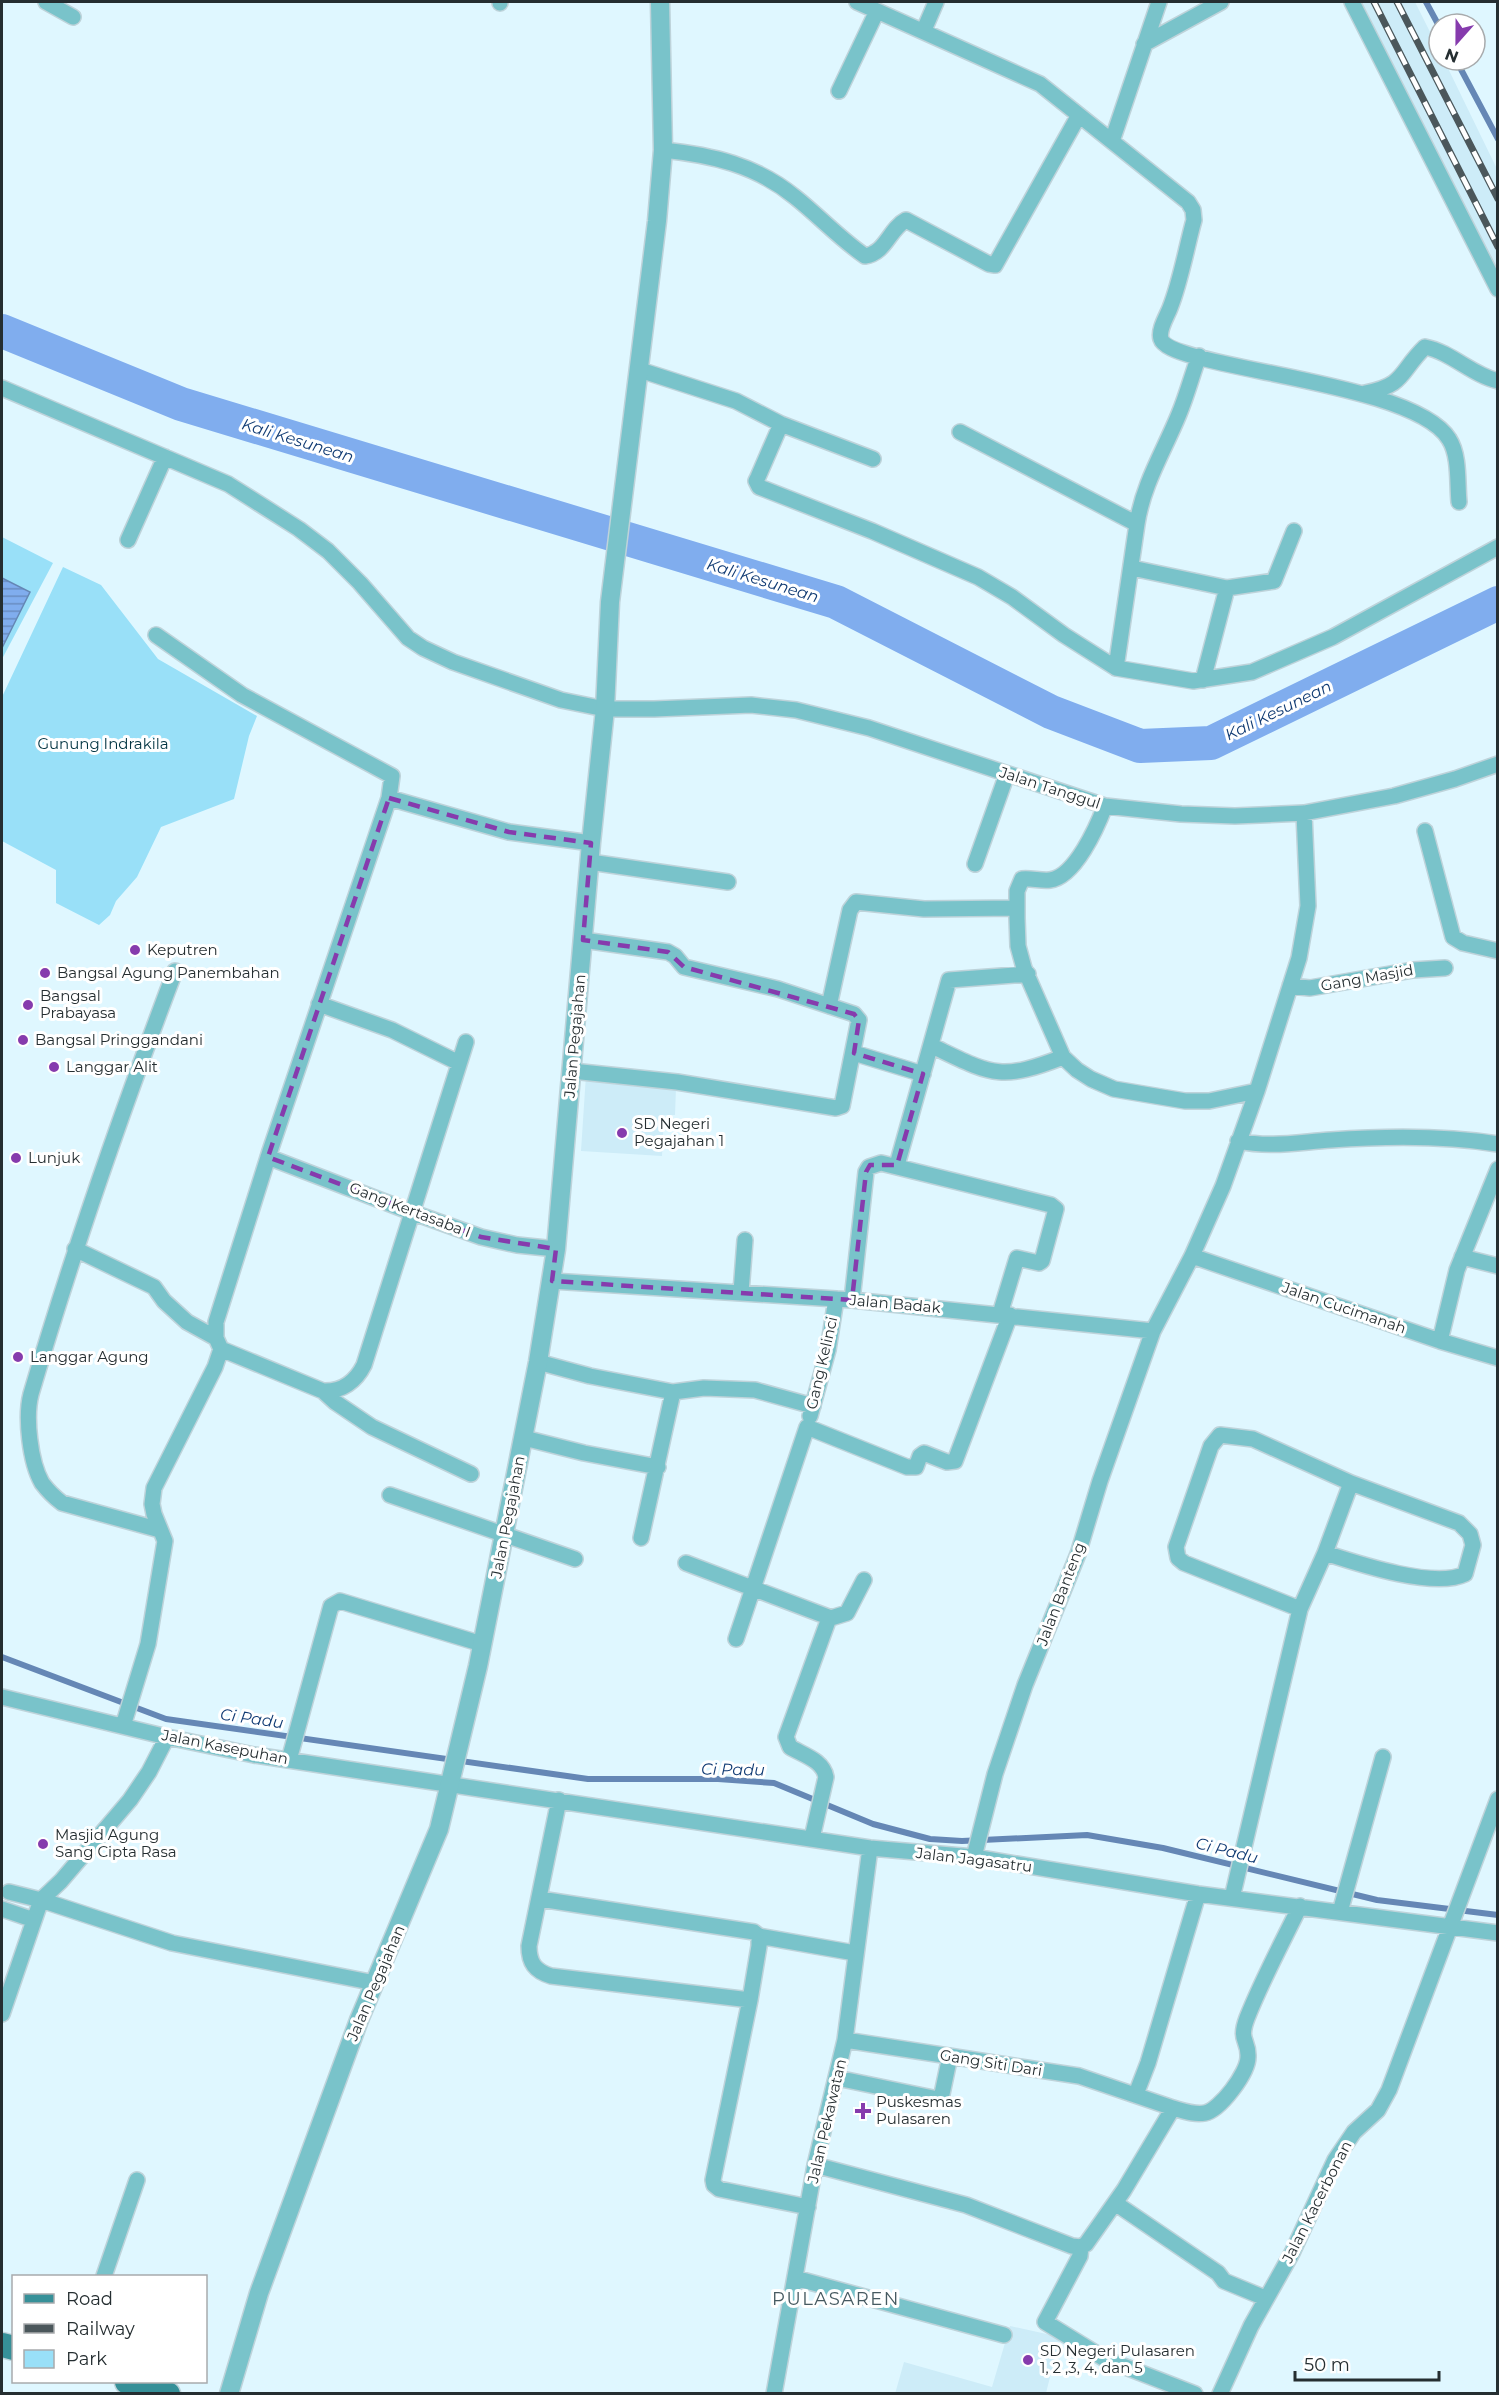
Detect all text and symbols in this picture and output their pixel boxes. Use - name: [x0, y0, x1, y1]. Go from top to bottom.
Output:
- north arrow: [1427, 12, 1487, 72]
- text: N: [1442, 44, 1461, 67]
- water label: Kali Kesunean: [240, 414, 356, 467]
- water label: Kali Kesunean: [705, 554, 821, 607]
- water label: Kali Kesunean: [1222, 676, 1335, 744]
- park label: Gunung Indrakila: [37, 734, 169, 753]
- street label: Jalan Tanggul: [996, 762, 1103, 813]
- place label: Keputren: [147, 940, 218, 959]
- marker: Keputren: [128, 943, 142, 957]
- street label: Gang Masjid: [1319, 960, 1415, 995]
- place label: Bangsal Agung Panembahan: [57, 963, 280, 982]
- marker: Bangsal Agung Panembahan: [38, 966, 52, 980]
- street label: Jalan Pegajahan: [560, 973, 589, 1100]
- place label: Bangsal Prabayasa: [40, 986, 116, 1022]
- marker: Bangsal Prabayasa: [21, 998, 35, 1012]
- place label: Bangsal Pringgandani: [35, 1030, 203, 1049]
- marker: Bangsal Pringgandani: [16, 1033, 30, 1047]
- place label: Langgar Alit: [66, 1057, 158, 1076]
- marker: Langgar Alit: [47, 1060, 61, 1074]
- place label: SD Negeri Pegajahan 1: [634, 1114, 724, 1150]
- marker: SD Negeri Pegajahan 1: [615, 1126, 629, 1140]
- place label: Lunjuk: [28, 1148, 80, 1167]
- marker: Lunjuk: [9, 1151, 23, 1165]
- street label: Gang Kertasaba I: [347, 1178, 474, 1241]
- street label: Jalan Cucimanah: [1279, 1277, 1409, 1338]
- street label: Jalan Badak: [848, 1290, 941, 1317]
- street label: Gang Kelinci: [802, 1315, 841, 1411]
- place label: Langgar Agung: [30, 1347, 149, 1366]
- marker: Langgar Agung: [11, 1350, 25, 1364]
- street label: Jalan Pegajahan: [486, 1454, 529, 1581]
- street label: Jalan Banteng: [1032, 1540, 1089, 1649]
- water label: Ci Padu: [219, 1705, 285, 1732]
- street label: Jalan Kasepuhan: [159, 1725, 290, 1768]
- water label: Ci Padu: [701, 1759, 765, 1780]
- place label: Masjid Agung Sang Cipta Rasa: [55, 1825, 177, 1861]
- water label: Ci Padu: [1194, 1834, 1260, 1867]
- marker: Masjid Agung Sang Cipta Rasa: [36, 1837, 50, 1851]
- street label: Jalan Jagasatru: [914, 1843, 1033, 1876]
- street label: Jalan Pegajahan: [342, 1922, 409, 2045]
- street label: Gang Siti Dari: [939, 2045, 1044, 2080]
- street label: Jalan Pekawatan: [803, 2057, 850, 2186]
- place label: Puskesmas Pulasaren: [876, 2092, 961, 2128]
- marker: Puskesmas Pulasaren: [854, 2102, 872, 2120]
- street label: Jalan Kacerbonan: [1277, 2137, 1356, 2267]
- legend: [12, 2275, 207, 2383]
- text: Road: [66, 2288, 113, 2310]
- district label: PULASAREN: [772, 2288, 900, 2310]
- text: Railway: [66, 2318, 135, 2340]
- place label: SD Negeri Pulasaren 1, 2 ,3, 4, dan 5: [1040, 2341, 1195, 2377]
- scale bar: [1295, 2344, 1439, 2382]
- text: Park: [66, 2348, 107, 2370]
- marker: SD Negeri Pulasaren 1, 2 ,3, 4, dan 5: [1021, 2353, 1035, 2367]
- text: 50 m: [1304, 2354, 1350, 2376]

